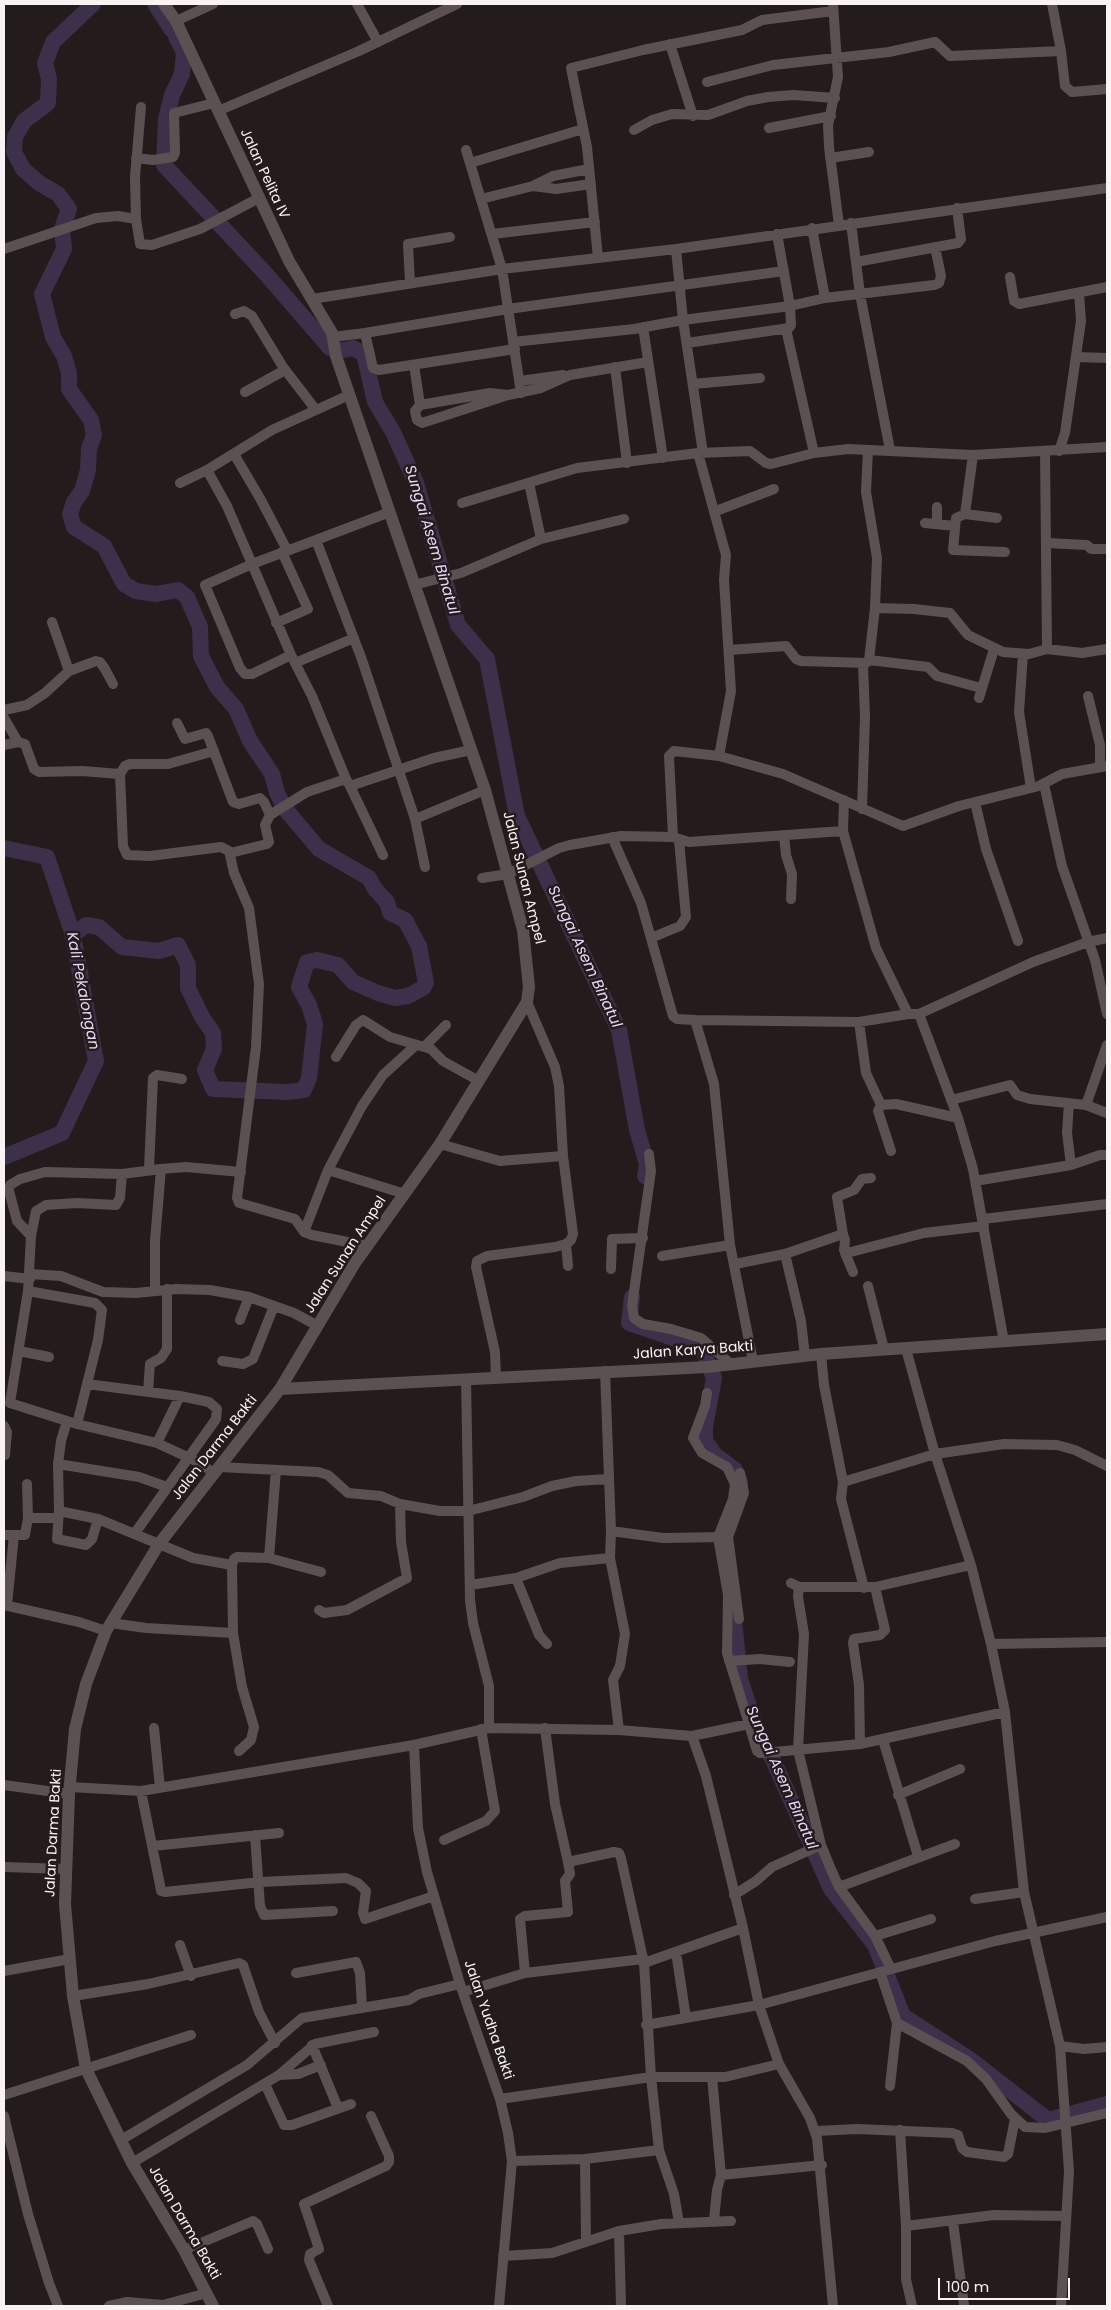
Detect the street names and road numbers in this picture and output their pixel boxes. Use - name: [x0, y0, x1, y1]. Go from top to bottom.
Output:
- street label: Jalan Pelita IV: [236, 126, 292, 222]
- street label: Jalan Sunan Ampel: [498, 810, 548, 946]
- street label: Jalan Sunan Ampel: [302, 1193, 390, 1317]
- street label: Jalan Karya Bakti: [632, 1338, 754, 1364]
- street label: Jalan Darma Bakti: [169, 1392, 261, 1504]
- street label: Jalan Darma Bakti: [42, 1768, 66, 1898]
- street label: Jalan Yudha Bakti: [460, 1958, 516, 2082]
- street label: Jalan Darma Bakti: [145, 2163, 223, 2283]

